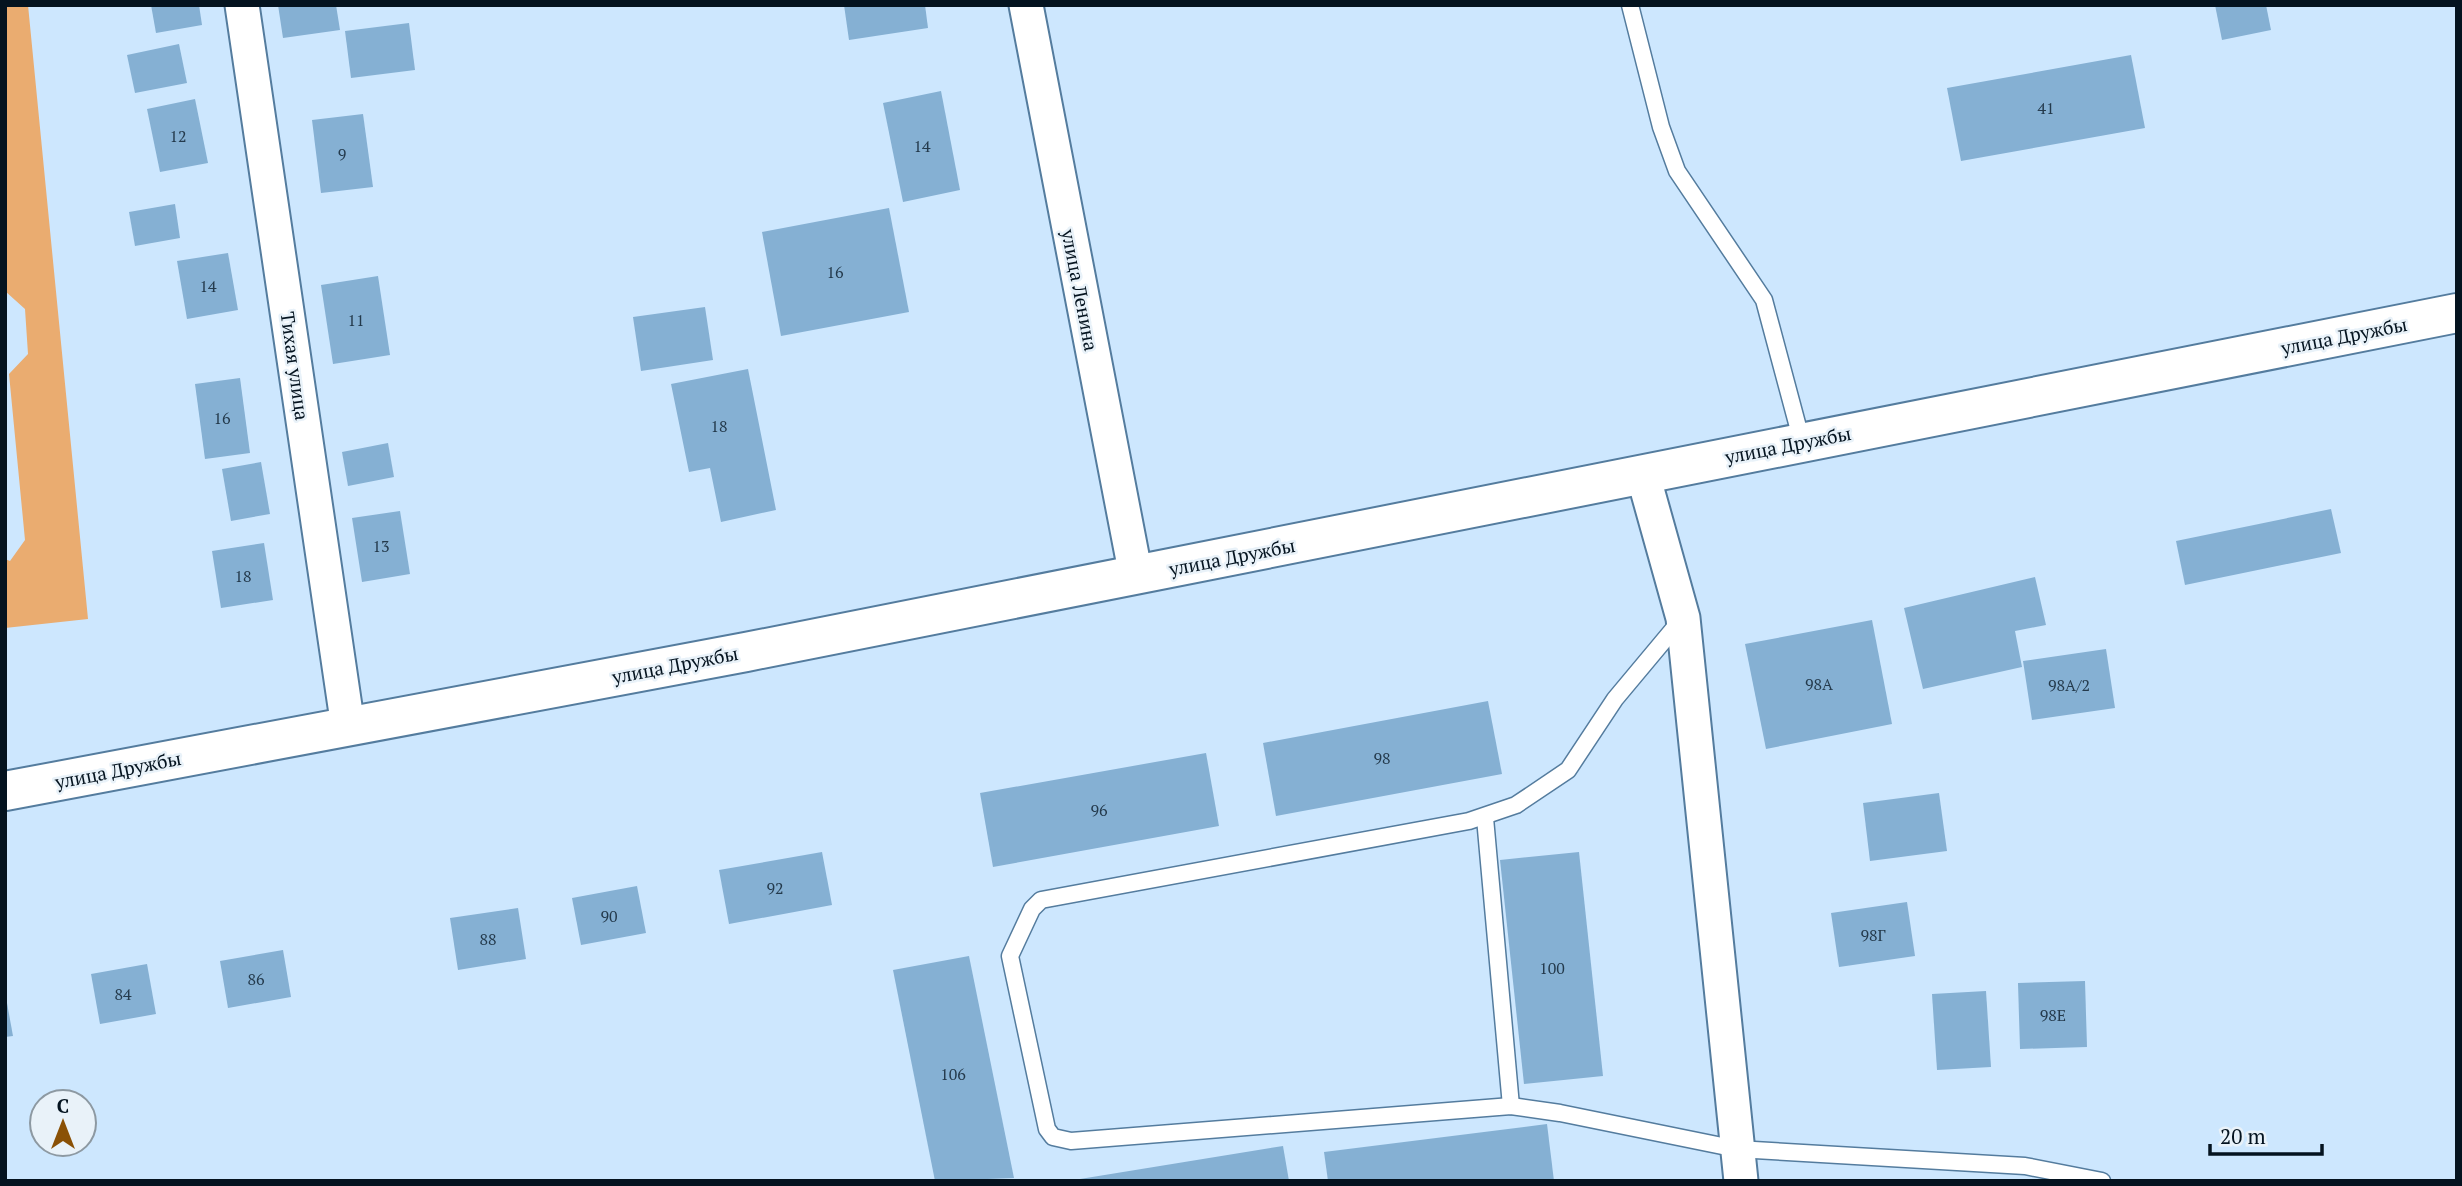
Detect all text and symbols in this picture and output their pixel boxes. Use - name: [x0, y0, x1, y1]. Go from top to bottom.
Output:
- house number: 41: [2037, 97, 2055, 119]
- house number: 12: [169, 125, 187, 147]
- house number: 14: [913, 135, 931, 157]
- house number: 9: [338, 143, 346, 165]
- street label: улица Ленина: [1056, 226, 1105, 353]
- house number: 16: [826, 261, 844, 283]
- house number: 14: [199, 275, 217, 297]
- house number: 11: [347, 309, 365, 331]
- street label: Тихая улица: [276, 310, 316, 422]
- street label: улица Дружбы: [2278, 311, 2409, 360]
- house number: 16: [213, 407, 231, 429]
- house number: 18: [710, 415, 728, 437]
- street label: улица Дружбы: [1722, 420, 1853, 469]
- street label: улица Дружбы: [1166, 532, 1297, 581]
- house number: 13: [372, 535, 390, 557]
- house number: 18: [234, 565, 252, 587]
- street label: улица Дружбы: [609, 640, 740, 689]
- house number: 98А: [1805, 673, 1833, 695]
- house number: 98А/2: [2048, 674, 2090, 696]
- street label: улица Дружбы: [52, 745, 183, 794]
- house number: 98: [1373, 747, 1391, 769]
- house number: 96: [1090, 799, 1108, 821]
- house number: 92: [766, 877, 784, 899]
- house number: 90: [600, 905, 618, 927]
- house number: 98Г: [1860, 924, 1886, 946]
- house number: 88: [479, 928, 497, 950]
- house number: 100: [1539, 957, 1565, 979]
- house number: 86: [247, 968, 265, 990]
- house number: 84: [114, 983, 132, 1005]
- house number: 98Е: [2040, 1004, 2066, 1026]
- house number: 106: [940, 1063, 966, 1085]
- north arrow: [28, 1088, 98, 1158]
- text: С: [57, 1093, 69, 1118]
- scale bar: [2210, 1112, 2322, 1156]
- text: 20 m: [2220, 1122, 2266, 1150]

